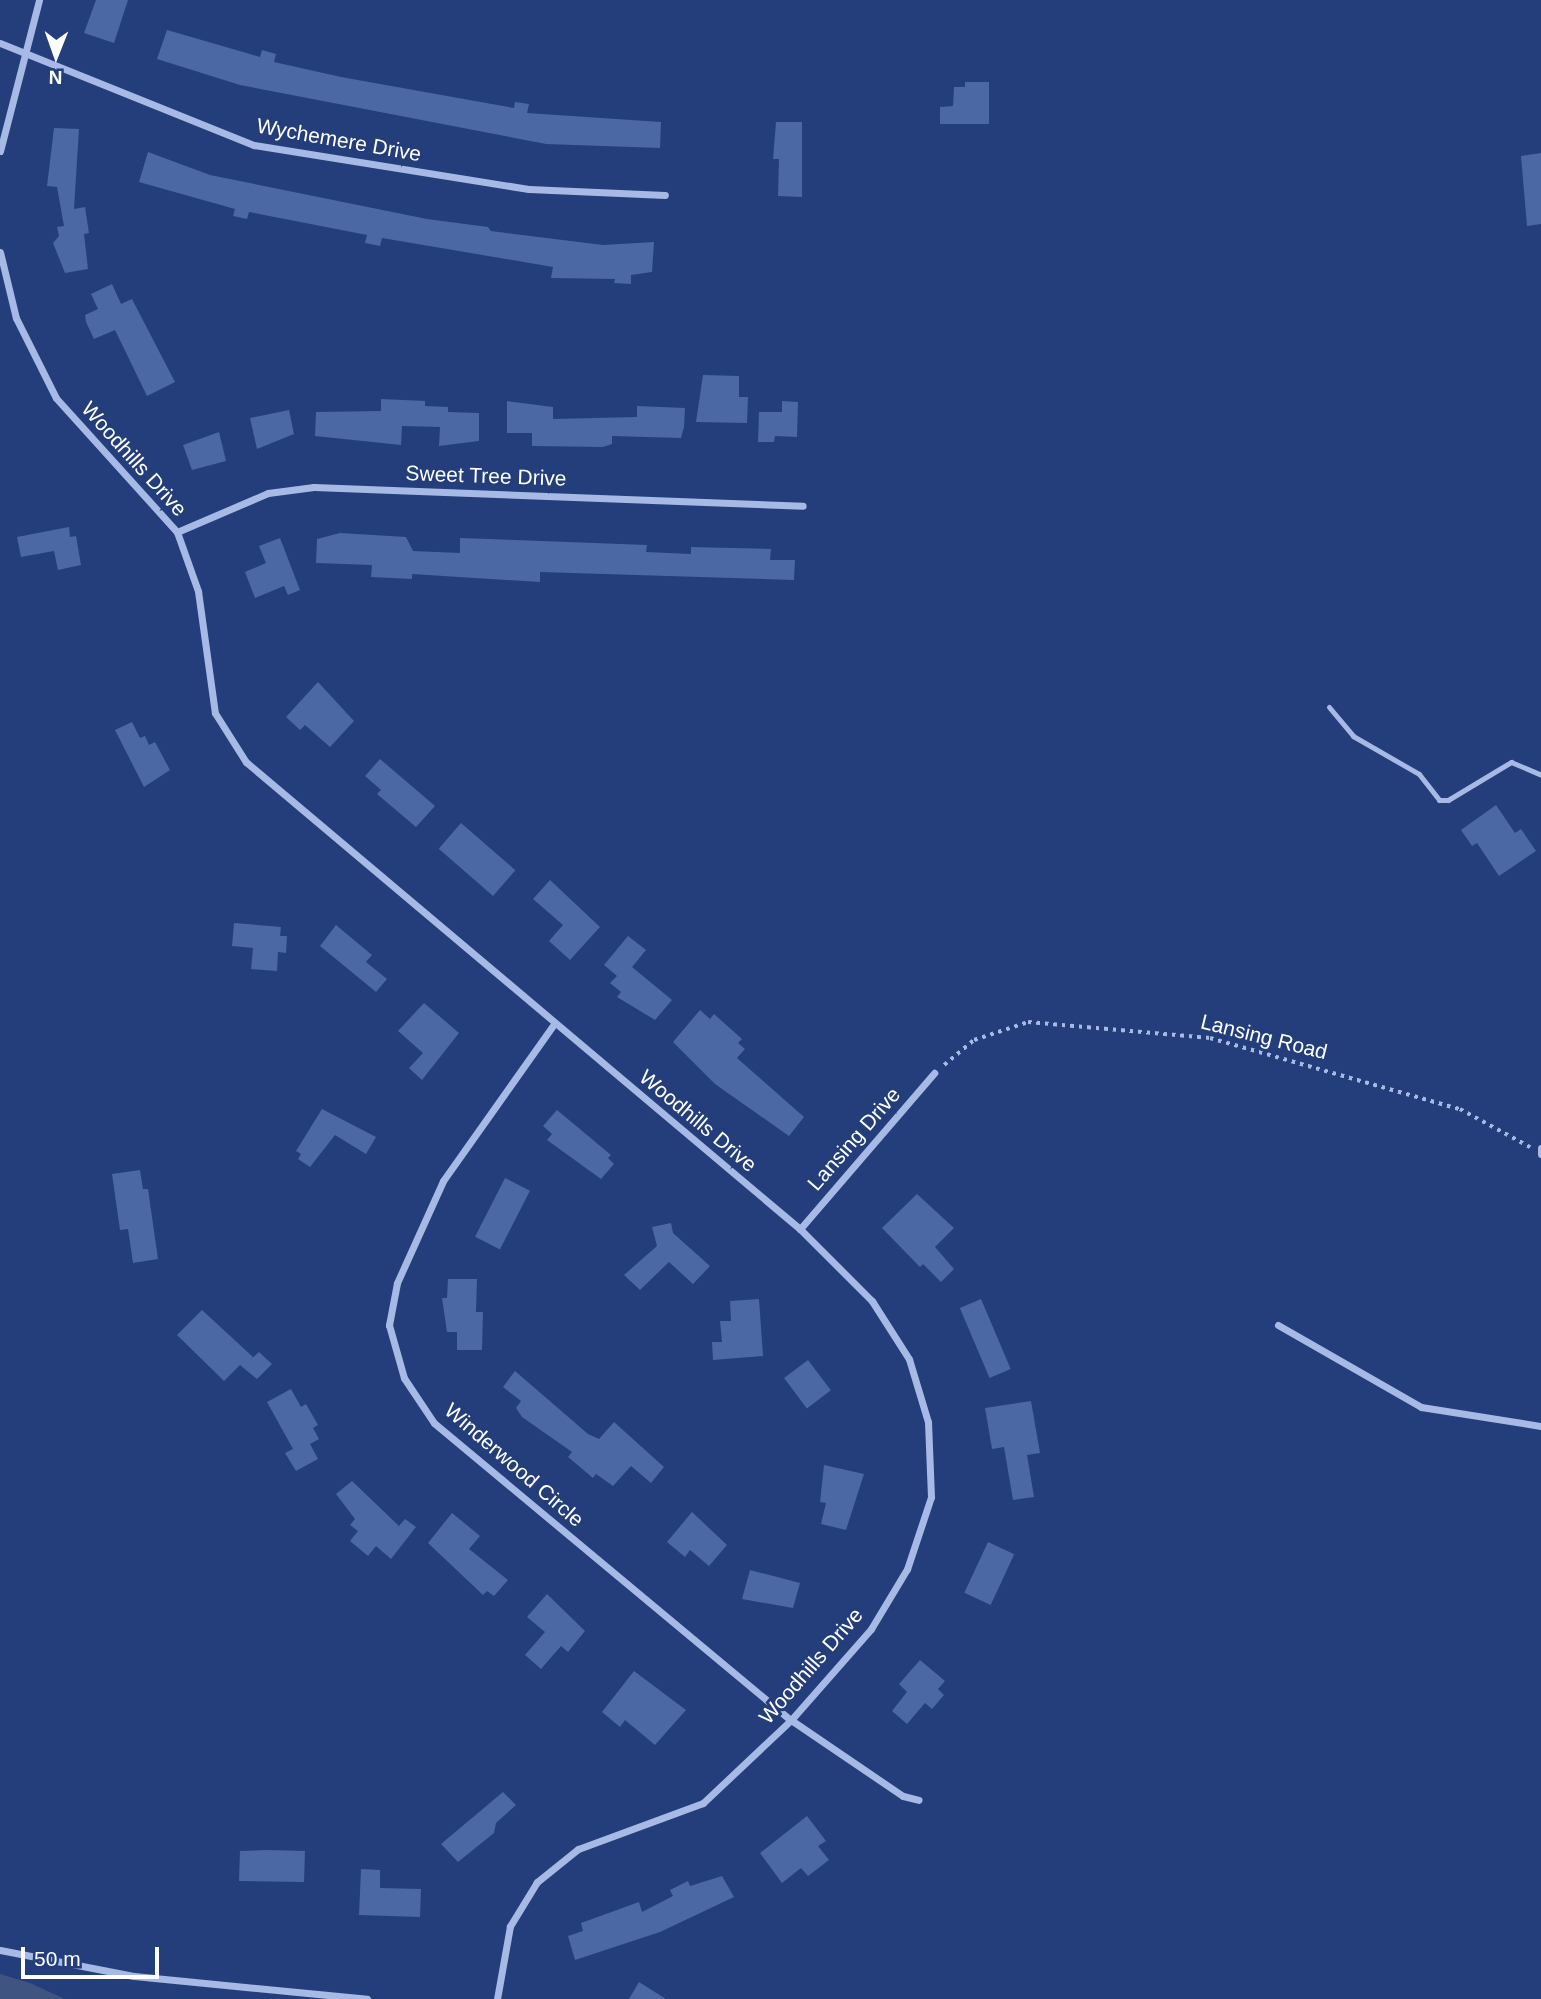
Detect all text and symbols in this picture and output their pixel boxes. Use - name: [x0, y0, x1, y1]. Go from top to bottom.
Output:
- north arrow: [21, 21, 91, 91]
- text: N: [49, 67, 63, 88]
- street label: Wychemere Drive: [255, 113, 423, 167]
- street label: Woodhills Drive: [76, 397, 192, 521]
- street label: Sweet Tree Drive: [405, 461, 567, 491]
- street label: Lansing Road: [1198, 1009, 1330, 1065]
- street label: Woodhills Drive: [634, 1065, 762, 1177]
- street label: Lansing Drive: [802, 1082, 906, 1196]
- street label: Winderwood Circle: [439, 1398, 589, 1532]
- street label: Woodhills Drive: [754, 1603, 868, 1729]
- scale bar: [24, 1932, 163, 1976]
- text: 50 m: [34, 1947, 81, 1970]

